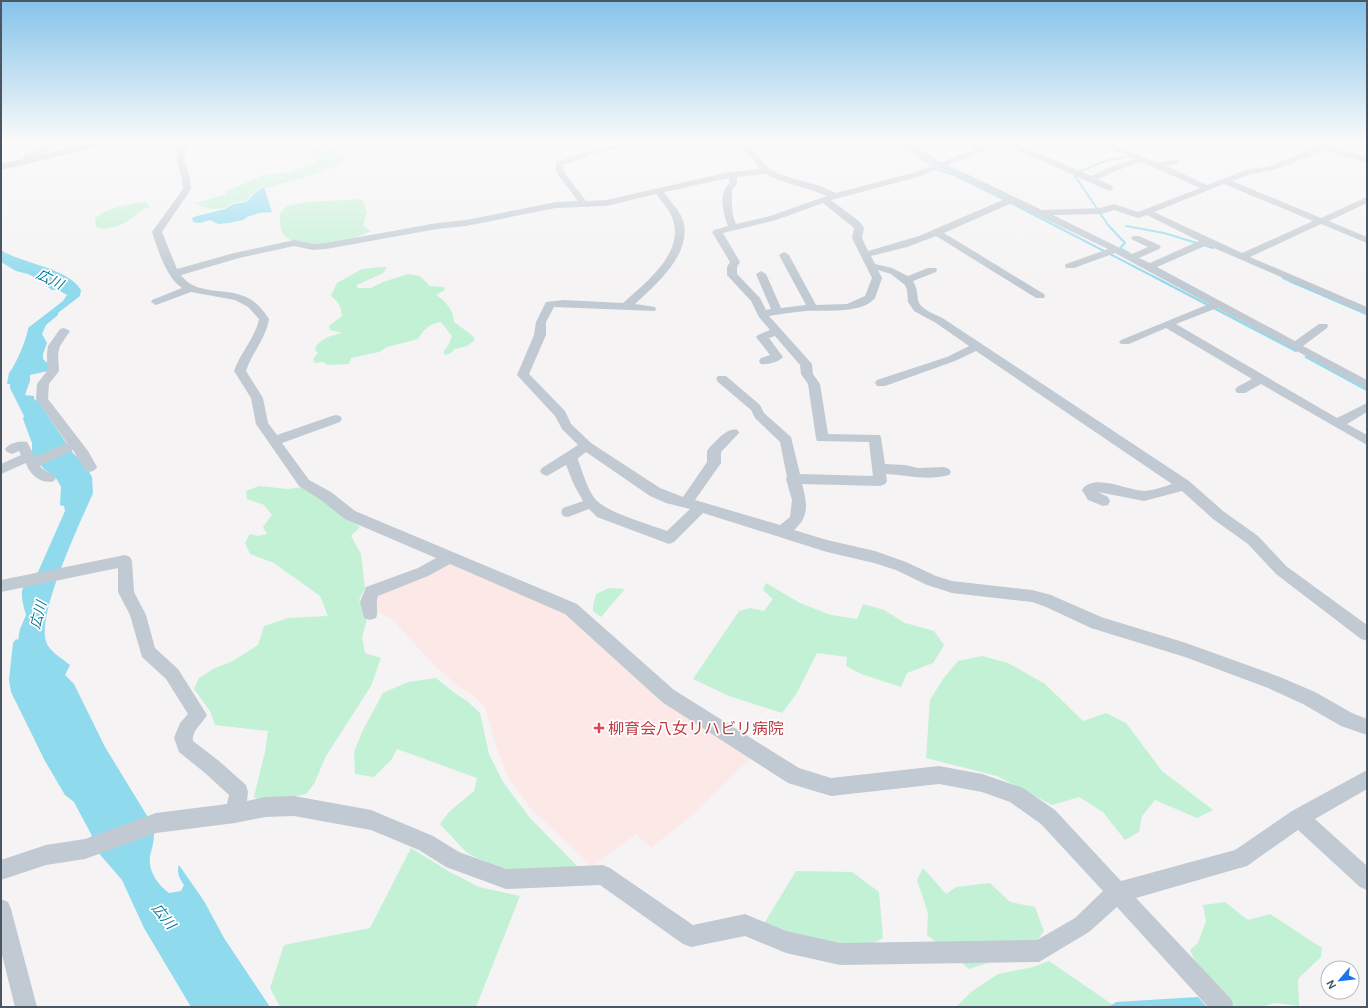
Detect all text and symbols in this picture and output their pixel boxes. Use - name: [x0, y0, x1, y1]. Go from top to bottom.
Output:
- water label: 広川: [33, 265, 68, 294]
- water label: 広川: [26, 597, 51, 631]
- place label: 柳育会八女リハビリ病院: [608, 718, 784, 739]
- marker: 柳育会八女リハビリ病院: [593, 722, 605, 734]
- water label: 広川: [148, 899, 181, 934]
- north arrow: [1320, 960, 1360, 1000]
- text: N: [1323, 978, 1339, 992]

